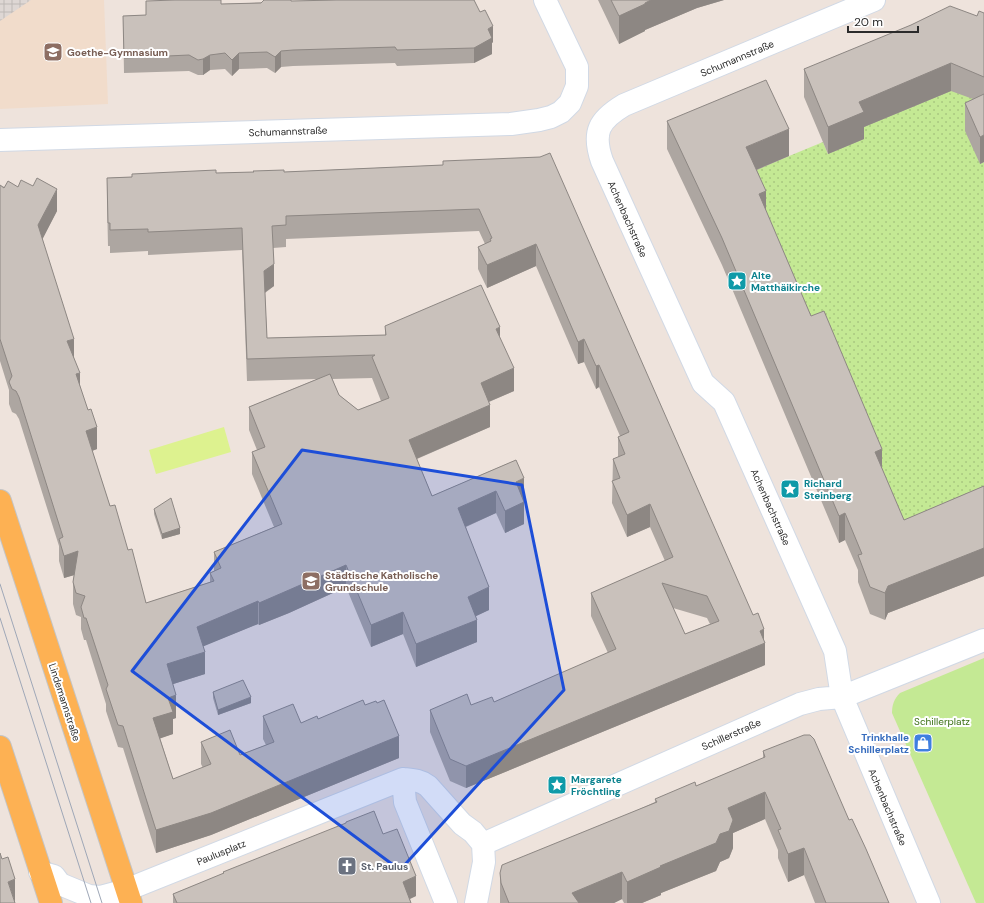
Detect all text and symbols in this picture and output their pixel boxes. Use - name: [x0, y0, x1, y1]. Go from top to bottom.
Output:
- scale bar: [848, 8, 918, 34]
- text: 20 m: [854, 14, 883, 30]
- street label: Schumannstraße: [698, 37, 776, 80]
- school or university icon: Goethe-Gymnasium: [42, 41, 64, 63]
- place label: Goethe-Gymnasium: [67, 46, 168, 59]
- street label: Schumannstraße: [248, 124, 328, 139]
- street label: Achenbachstraße: [605, 179, 650, 260]
- place label: Alte Matthäikirche: [751, 269, 820, 294]
- place icon: Alte Matthäikirche: [726, 270, 748, 292]
- street label: Achenbachstraße: [748, 467, 793, 548]
- place label: Richard Steinberg: [804, 477, 852, 502]
- place icon: Richard Steinberg: [779, 478, 801, 500]
- place label: Städtische Katholische Grundschule: [325, 569, 438, 594]
- school or university icon: Städtische Katholische Grundschule: [300, 570, 322, 592]
- street label: Lindemannstraße: [46, 662, 83, 743]
- street label: Schillerstraße: [700, 715, 763, 753]
- park label: Schillerplatz: [914, 715, 970, 728]
- place label: Trinkhalle Schillerplatz: [848, 731, 909, 756]
- shop icon: Trinkhalle Schillerplatz: [912, 732, 934, 754]
- street label: Achenbachstraße: [865, 767, 910, 848]
- place label: Margarete Fröchtling: [571, 773, 622, 798]
- place icon: Margarete Fröchtling: [546, 774, 568, 796]
- street label: Paulusplatz: [195, 837, 248, 868]
- church icon: St. Paulus: [336, 855, 358, 877]
- place label: St. Paulus: [361, 860, 408, 873]

